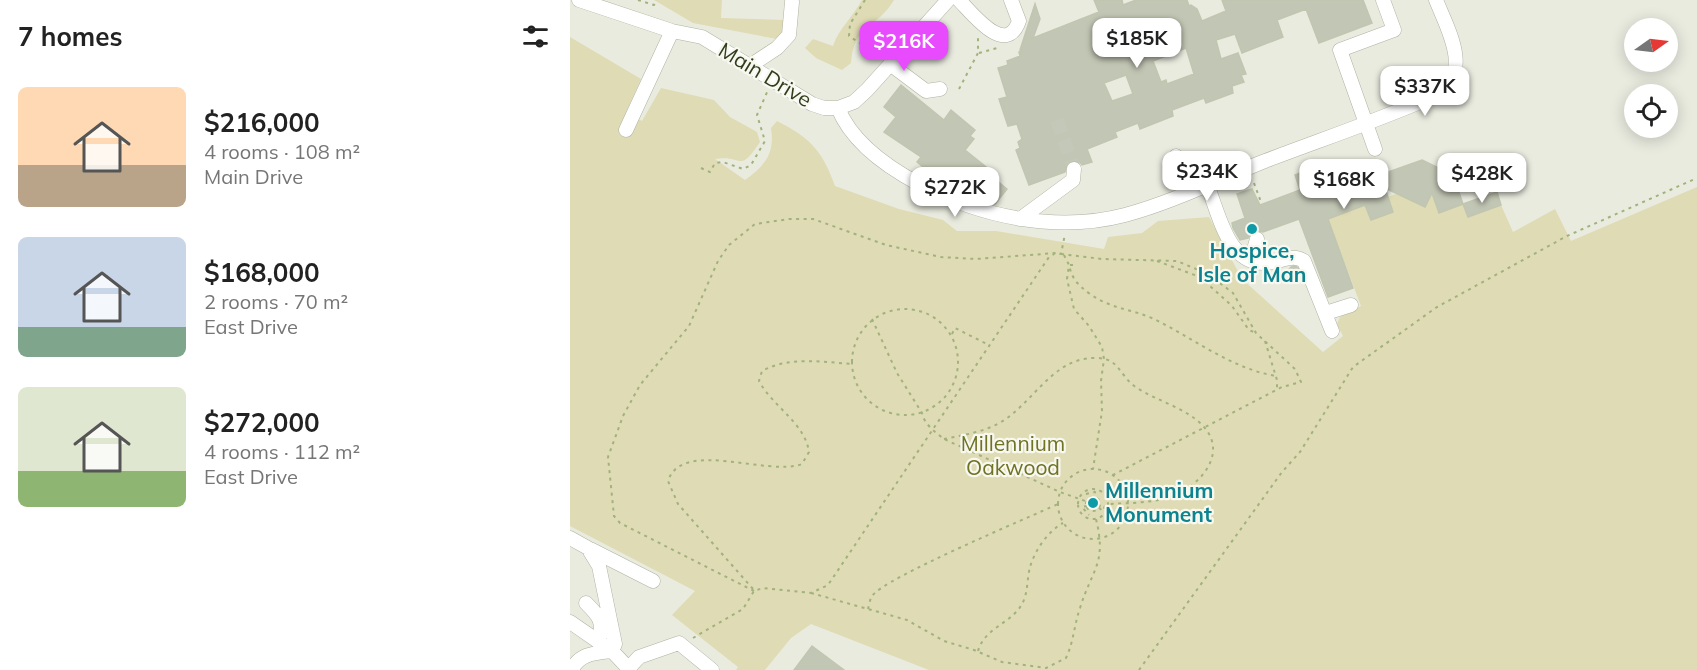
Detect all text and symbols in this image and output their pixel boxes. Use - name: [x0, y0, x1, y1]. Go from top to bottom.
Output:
- pin: $185K: [1095, 18, 1179, 69]
- north arrow: [1624, 18, 1678, 72]
- map controls: [1624, 18, 1678, 138]
- text: 7 homes: [18, 20, 122, 53]
- icon: filters: [519, 20, 552, 53]
- pin: $216K: [862, 21, 946, 72]
- text: $185K: [1106, 25, 1168, 50]
- text: $216K: [873, 28, 935, 53]
- street label: Main Drive: [714, 36, 817, 112]
- pin: $337K: [1383, 66, 1467, 117]
- text: $337K: [1394, 73, 1456, 98]
- button: locate: [1624, 84, 1678, 138]
- text: $216,000: [204, 106, 320, 139]
- icon: home: [66, 111, 138, 183]
- text: 4 rooms · 108 m²: [204, 139, 360, 164]
- pin: $234K: [1165, 151, 1249, 202]
- pin: $428K: [1440, 153, 1524, 204]
- text: $234K: [1176, 158, 1238, 183]
- pin: $168K: [1302, 159, 1386, 210]
- text: $428K: [1451, 160, 1513, 185]
- text: Main Drive: [204, 164, 303, 189]
- text: $168K: [1313, 166, 1375, 191]
- pin: $272K: [913, 167, 997, 218]
- text: $272K: [924, 174, 986, 199]
- marker: Hospice, Isle of Man: [1245, 222, 1259, 236]
- place label: Hospice, Isle of Man: [1198, 237, 1307, 287]
- text: $168,000: [204, 256, 320, 289]
- icon: home: [66, 261, 138, 333]
- text: 2 rooms · 70 m²: [204, 289, 348, 314]
- text: East Drive: [204, 314, 298, 339]
- text: $272,000: [204, 406, 320, 439]
- icon: home: [66, 411, 138, 483]
- park label: Millennium Oakwood: [961, 430, 1065, 480]
- text: 4 rooms · 112 m²: [204, 439, 360, 464]
- text: East Drive: [204, 464, 298, 489]
- place label: Millennium Monument: [1105, 477, 1213, 527]
- marker: Millennium Monument: [1086, 496, 1100, 510]

